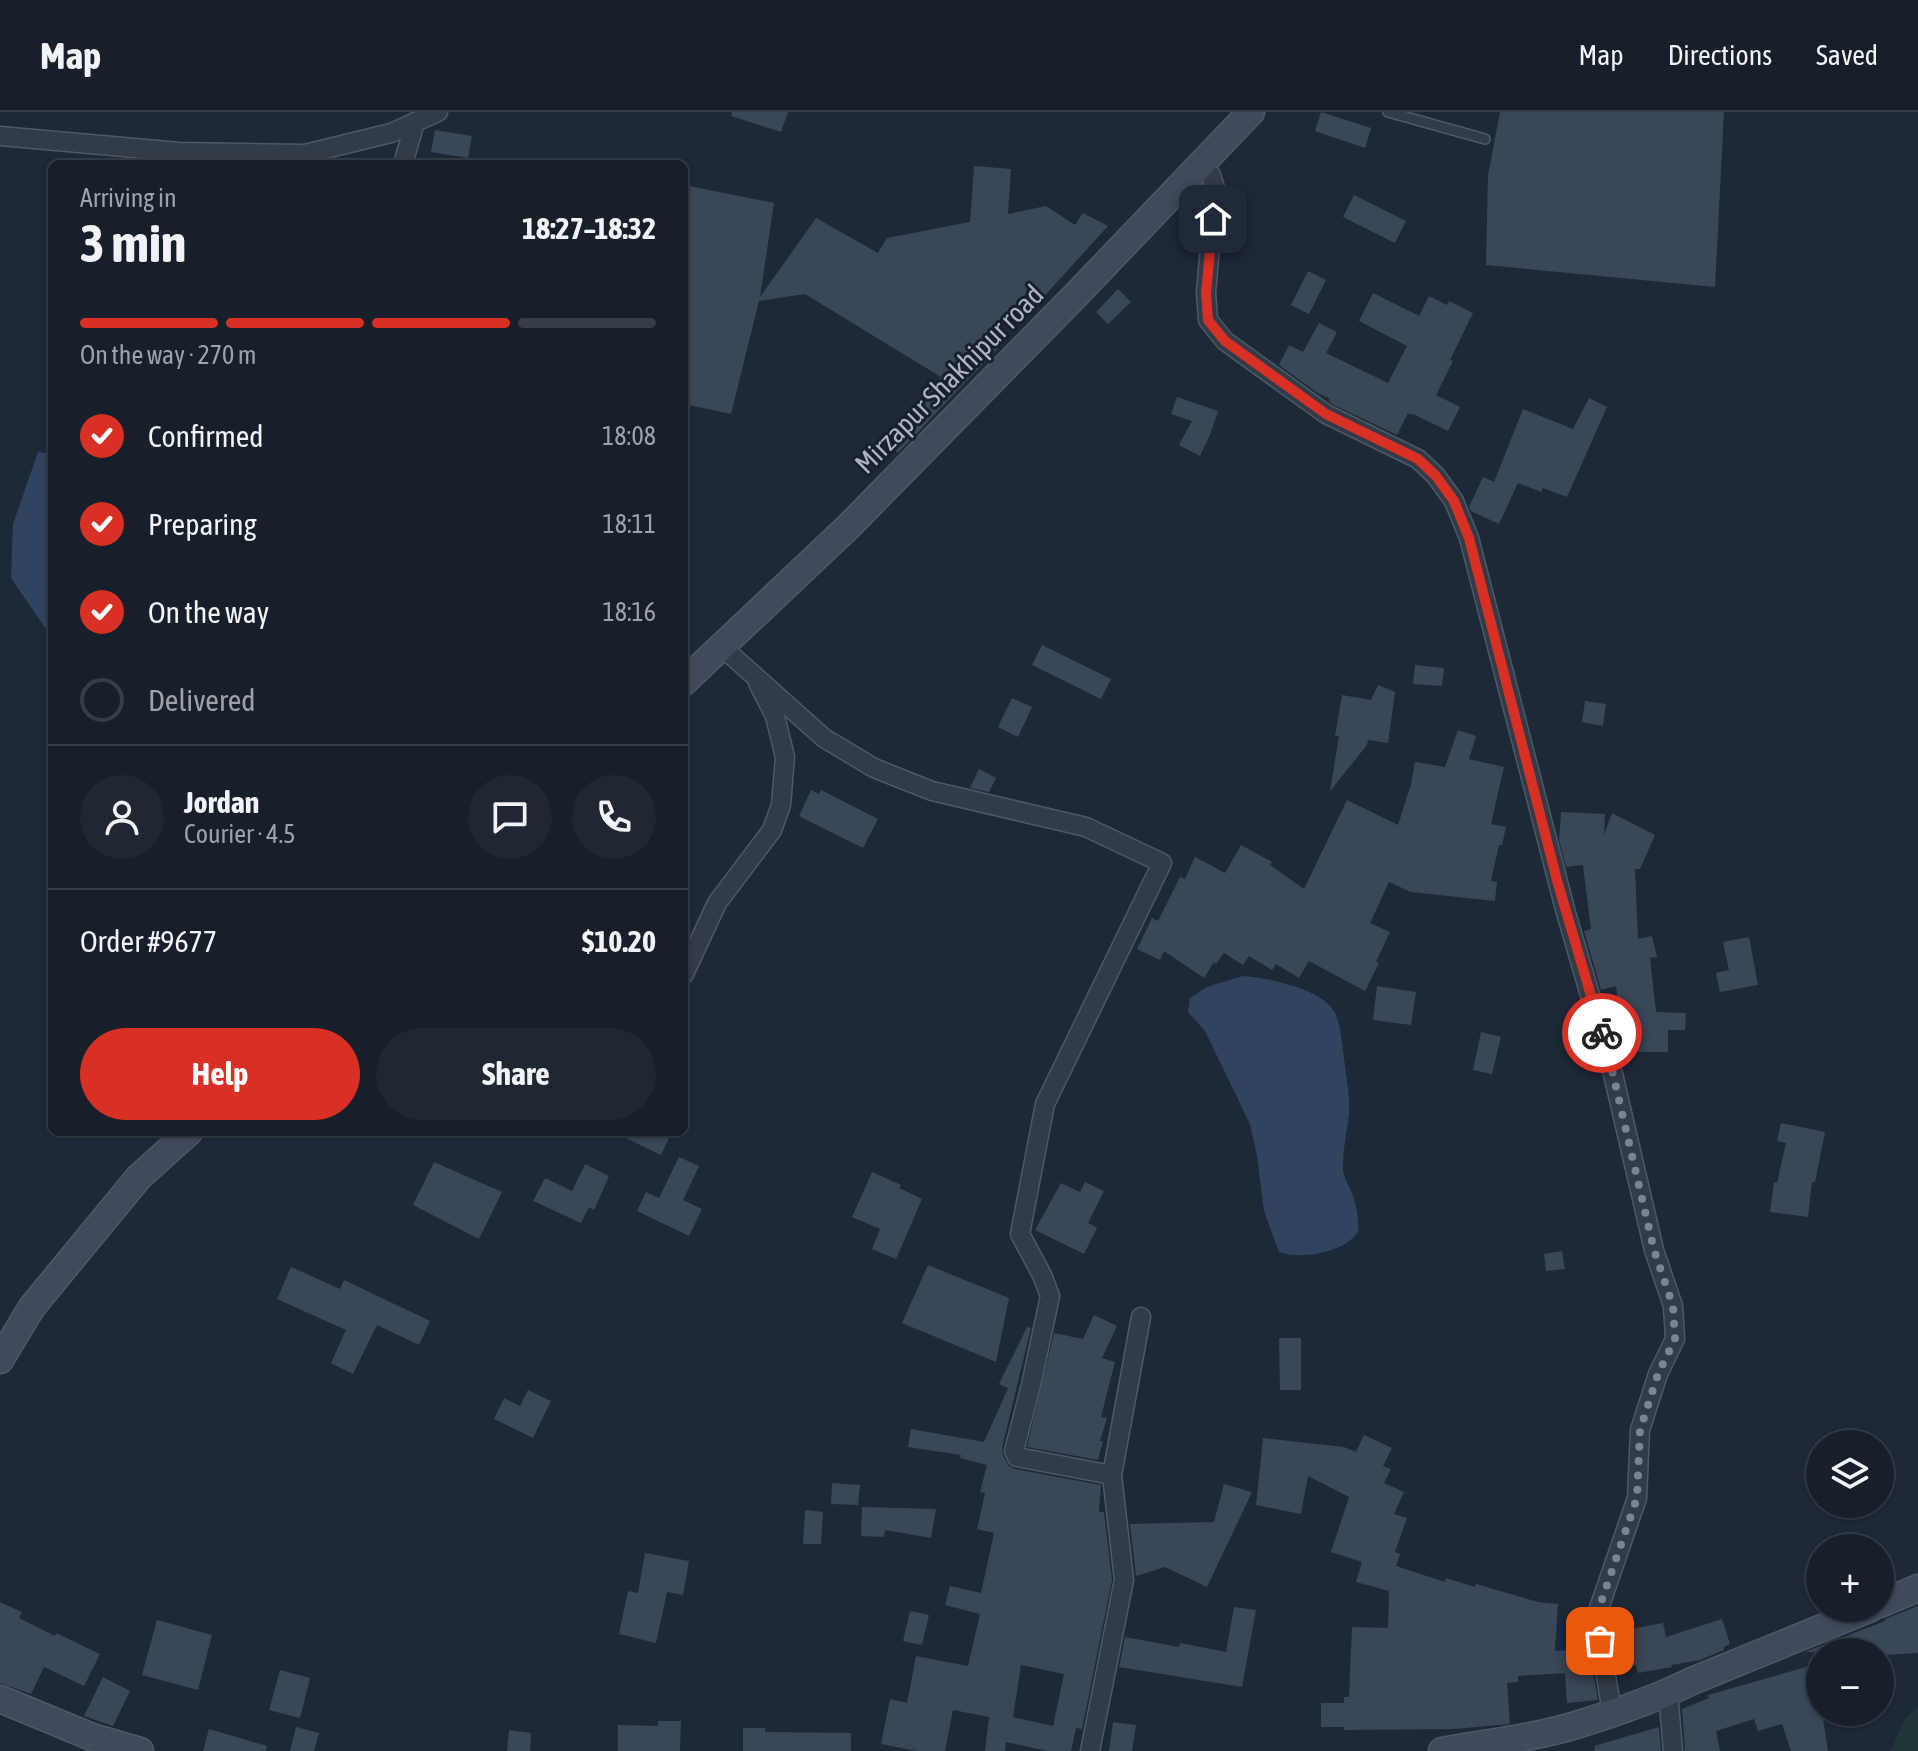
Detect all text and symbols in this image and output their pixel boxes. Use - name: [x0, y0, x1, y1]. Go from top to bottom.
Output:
- text: Map: [40, 34, 101, 77]
- text: Map: [1579, 39, 1624, 71]
- text: Directions: [1668, 39, 1772, 71]
- text: Saved: [1816, 39, 1878, 71]
- text: Arriving in: [80, 183, 177, 213]
- pin: [1179, 185, 1247, 253]
- icon: home: [1191, 197, 1235, 241]
- text: 18:27–18:32: [522, 211, 656, 245]
- text: 3 min: [80, 213, 186, 273]
- street label: Mirzapur Shakhipur road: [848, 278, 1050, 480]
- text: On the way · 270 m: [80, 340, 257, 370]
- icon: check: [80, 414, 124, 458]
- text: Confirmed: [148, 419, 263, 453]
- text: 18:08: [602, 421, 656, 451]
- icon: check: [80, 502, 124, 546]
- text: Preparing: [148, 507, 257, 541]
- text: 18:11: [602, 509, 656, 539]
- icon: check: [80, 590, 124, 634]
- text: On the way: [148, 595, 269, 629]
- text: 18:16: [602, 597, 656, 627]
- text: Delivered: [148, 683, 256, 717]
- button: person: [80, 775, 164, 859]
- button: chat: [468, 775, 552, 859]
- button: phone: [572, 775, 656, 859]
- text: Jordan: [184, 785, 259, 819]
- text: Courier · 4.5: [184, 819, 295, 849]
- text: Order #9677: [80, 924, 217, 958]
- text: $10.20: [582, 924, 656, 958]
- courier: [1562, 993, 1642, 1073]
- icon: bike: [1580, 1011, 1624, 1055]
- button: Help: [80, 1028, 360, 1120]
- button: Share: [376, 1028, 656, 1120]
- map controls: [1806, 1430, 1894, 1726]
- button: layers: [1806, 1430, 1894, 1518]
- button: +: [1806, 1534, 1894, 1622]
- pin: [1566, 1607, 1634, 1675]
- icon: bag: [1578, 1619, 1622, 1663]
- button: −: [1806, 1638, 1894, 1726]

